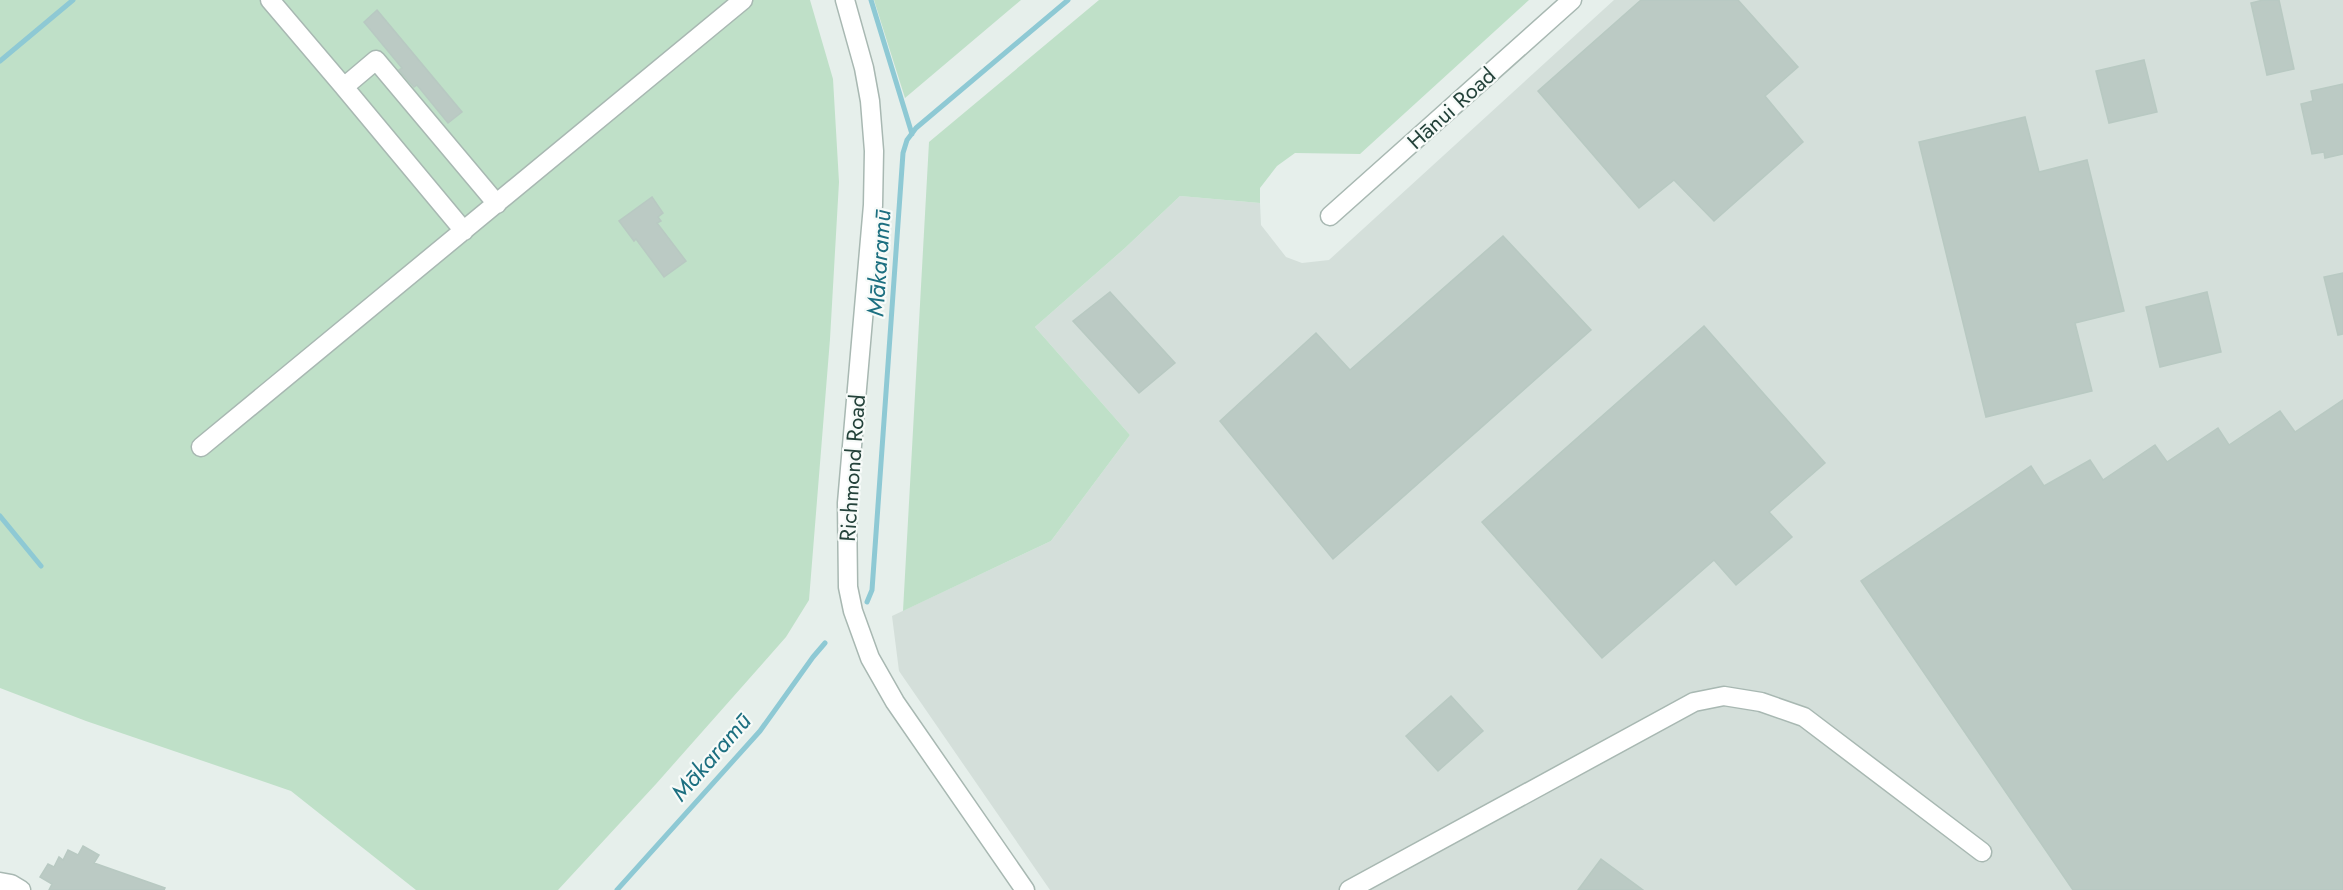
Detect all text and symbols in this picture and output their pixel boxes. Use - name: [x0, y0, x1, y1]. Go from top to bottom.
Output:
- street label: Hānui Road: [1400, 60, 1502, 156]
- water label: Mākaramū: [857, 207, 900, 318]
- street label: Richmond Road: [831, 393, 873, 543]
- water label: Mākaramū: [662, 704, 760, 809]

